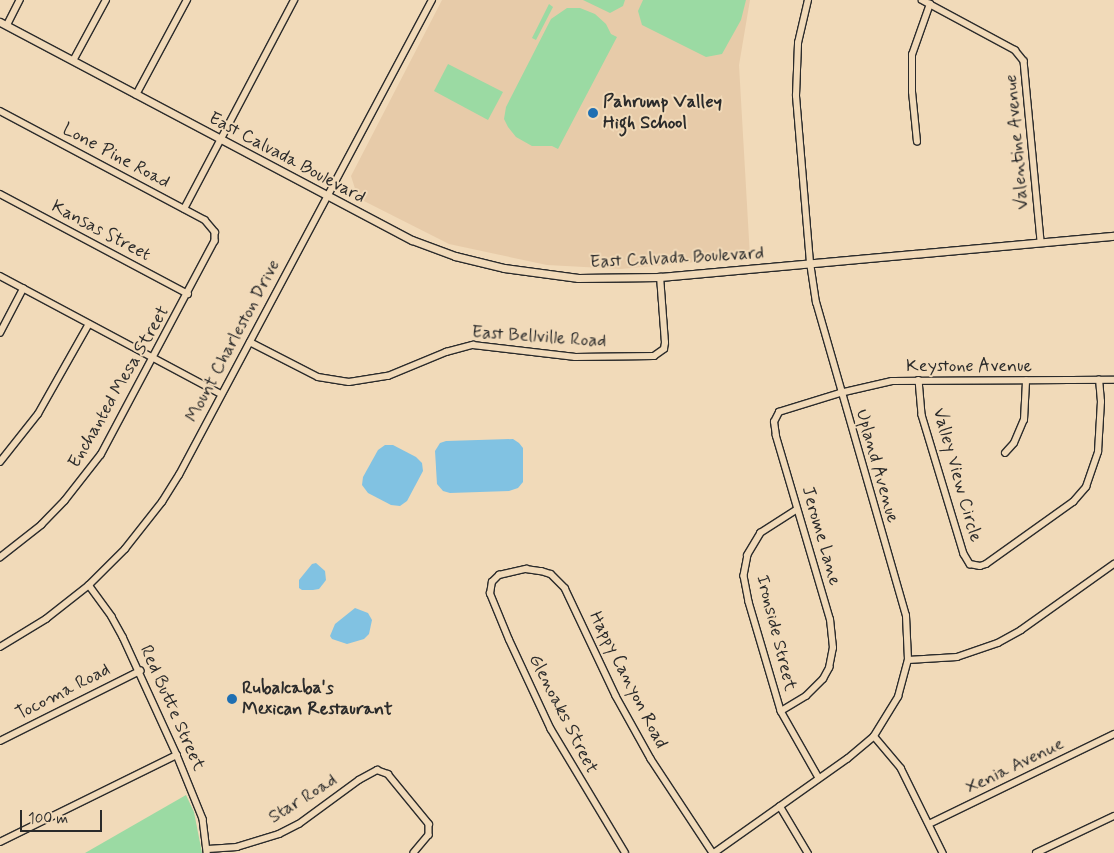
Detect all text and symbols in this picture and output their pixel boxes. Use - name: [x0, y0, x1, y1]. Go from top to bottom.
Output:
- street label: Valentine Avenue: [1000, 72, 1034, 212]
- place label: Pahrump Valley High School: [603, 92, 718, 134]
- street label: East Calvada Boulevard: [205, 107, 369, 209]
- marker: Pahrump Valley High School: [587, 107, 599, 119]
- street label: Lone Pine Road: [60, 119, 172, 193]
- street label: Kansas Street: [46, 195, 156, 267]
- street label: East Calvada Boulevard: [589, 243, 765, 273]
- street label: Mount Charleston Drive: [181, 257, 285, 425]
- street label: Enchanted Mesa Street: [64, 303, 174, 471]
- street label: East Bellville Road: [471, 322, 607, 352]
- street label: Keystone Avenue: [905, 355, 1033, 377]
- street label: Valley View Circle: [928, 407, 986, 543]
- street label: Upland Avenue: [851, 408, 903, 524]
- street label: Jerome Lane: [797, 485, 845, 587]
- street label: Ironside Street: [751, 573, 801, 693]
- street label: Happy Canyon Road: [585, 610, 671, 750]
- street label: Red Butte Street: [134, 641, 210, 775]
- street label: Glenoaks Street: [524, 651, 602, 777]
- street label: Tocoma Road: [12, 659, 114, 725]
- place label: Rubalcaba's Mexican Restaurant: [242, 678, 391, 721]
- marker: Rubalcaba's Mexican Restaurant: [226, 693, 238, 705]
- street label: Xenia Avenue: [963, 733, 1067, 799]
- street label: Star Road: [266, 770, 340, 828]
- scale bar: [22, 800, 105, 832]
- text: 100 m: [28, 809, 68, 829]

